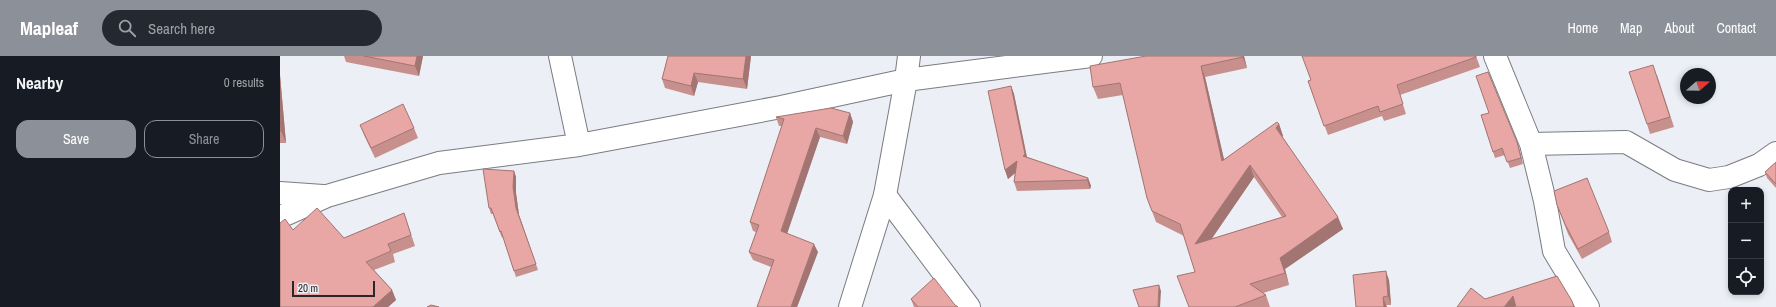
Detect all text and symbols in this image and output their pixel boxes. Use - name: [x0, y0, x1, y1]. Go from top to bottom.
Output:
- search box: [102, 10, 382, 46]
- text: Mapleaf: [20, 15, 78, 41]
- icon: search: [116, 17, 138, 39]
- text: Search here: [148, 18, 215, 39]
- text: Home: [1567, 19, 1598, 37]
- text: Map: [1620, 19, 1642, 37]
- text: About: [1664, 19, 1694, 37]
- text: Contact: [1716, 19, 1756, 37]
- north arrow: [1680, 68, 1716, 104]
- text: Nearby: [16, 71, 63, 94]
- text: 0 results: [224, 74, 264, 91]
- button: Save: [16, 120, 136, 158]
- button: Share: [144, 120, 264, 158]
- map controls: [1728, 187, 1764, 295]
- button: +: [1728, 187, 1764, 223]
- button: −: [1728, 223, 1764, 259]
- button: locate: [1728, 259, 1764, 295]
- scale bar: [292, 279, 375, 298]
- text: 20 m: [298, 281, 318, 295]

